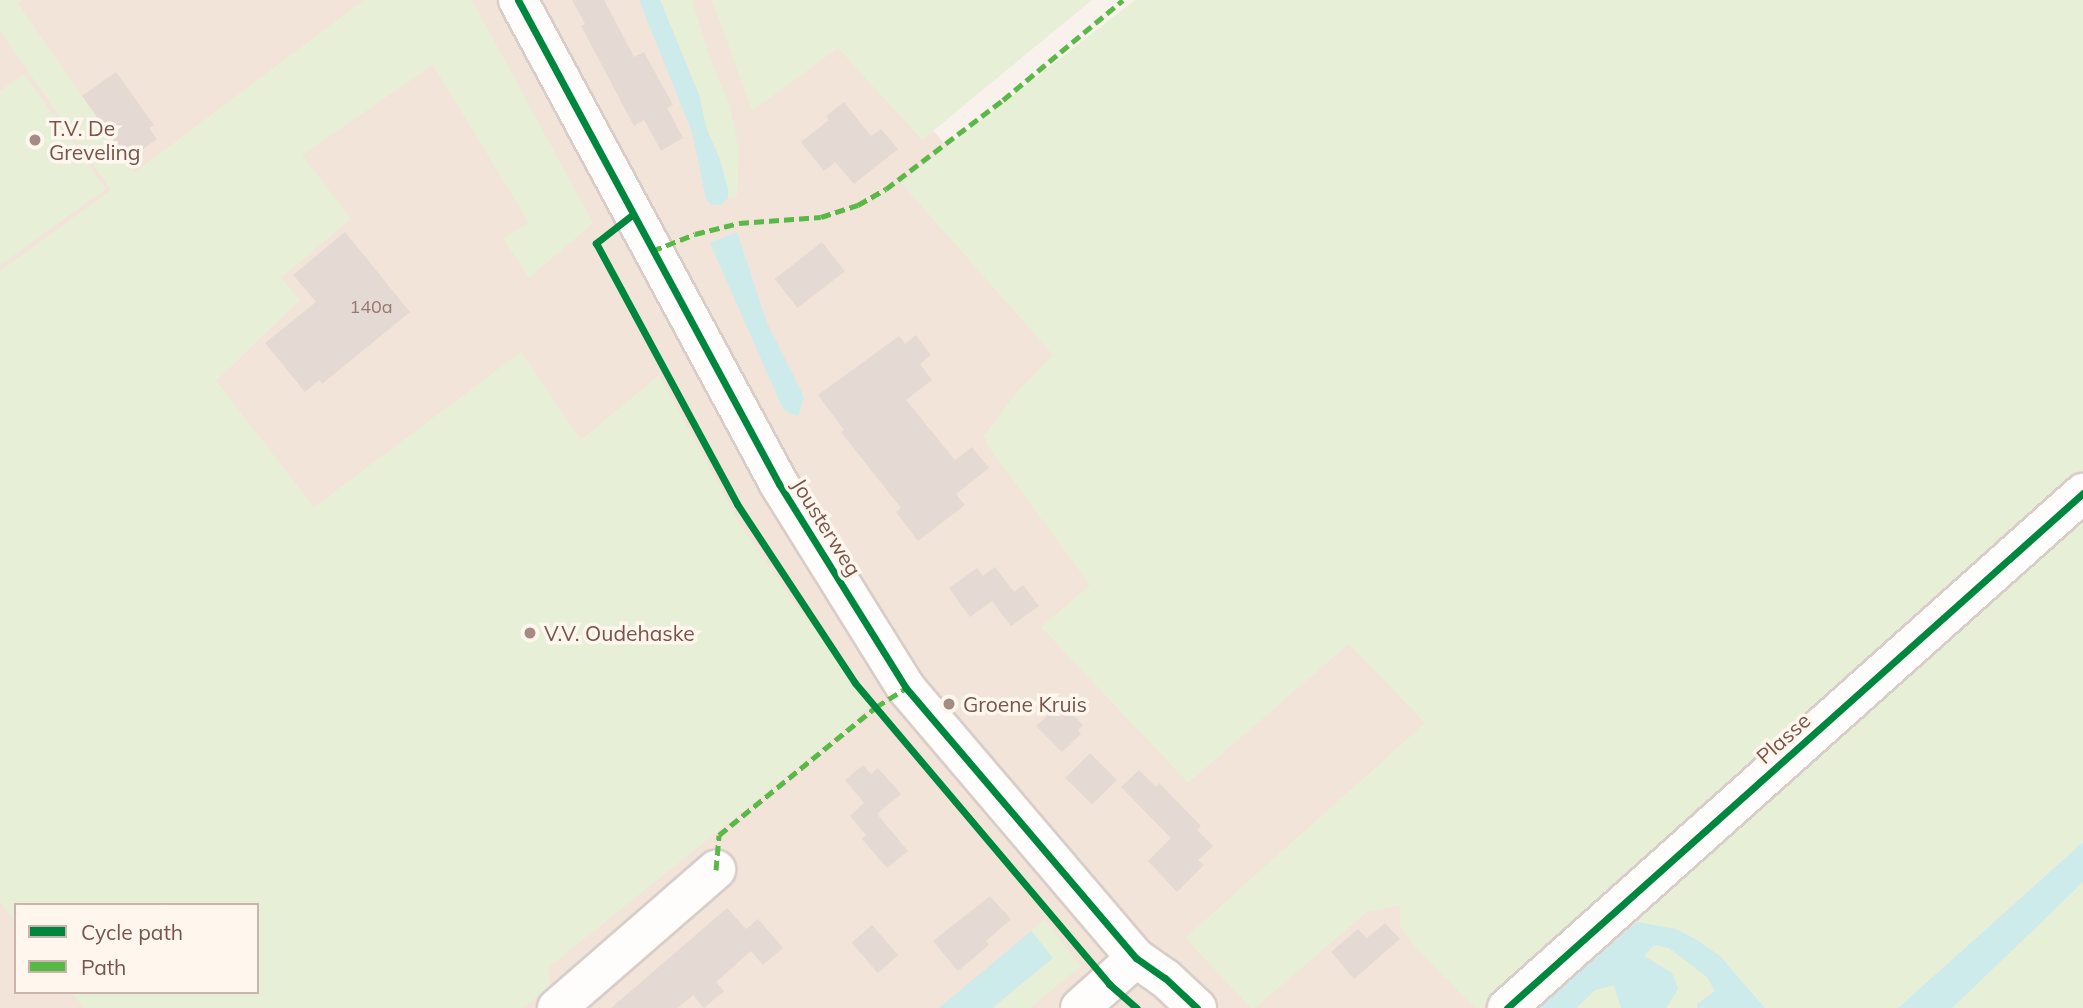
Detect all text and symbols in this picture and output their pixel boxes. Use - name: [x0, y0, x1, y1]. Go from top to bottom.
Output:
- place label: T.V. De Greveling: [49, 115, 141, 165]
- marker: T.V. De Greveling: [27, 132, 43, 148]
- house number: 140a: [349, 296, 393, 318]
- street label: Jousterweg: [787, 473, 867, 581]
- place label: V.V. Oudehaske: [544, 620, 695, 646]
- marker: V.V. Oudehaske: [522, 625, 538, 641]
- place label: Groene Kruis: [963, 691, 1087, 717]
- marker: Groene Kruis: [941, 696, 957, 712]
- street label: Plasse: [1751, 707, 1815, 769]
- legend: [14, 903, 259, 994]
- text: Cycle path: [81, 919, 183, 945]
- text: Path: [81, 954, 126, 980]

